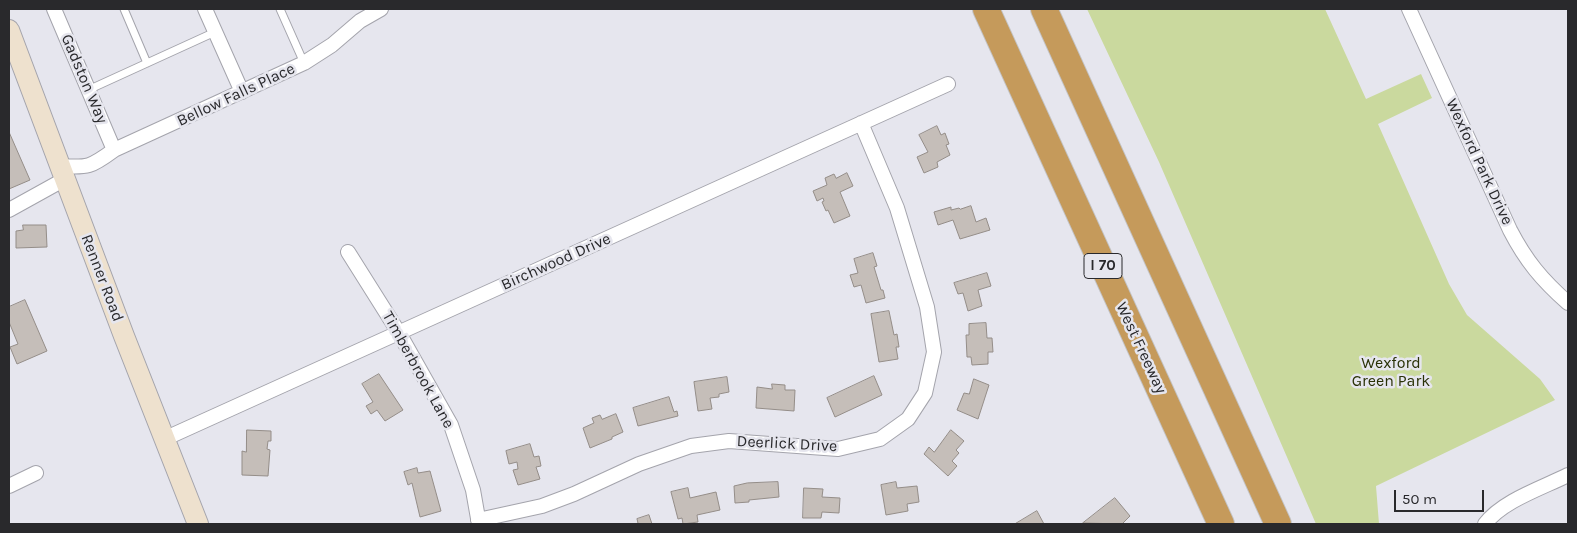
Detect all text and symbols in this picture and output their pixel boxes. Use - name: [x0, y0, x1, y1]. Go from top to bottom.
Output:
- street label: Gadston Way: [57, 31, 111, 127]
- street label: Bellow Falls Place: [174, 59, 298, 131]
- street label: Wexford Park Drive: [1441, 96, 1517, 228]
- street label: Birchwood Drive: [498, 229, 614, 295]
- street label: Renner Road: [77, 232, 127, 324]
- road number: I 70: [1084, 254, 1122, 278]
- street label: West Freeway: [1111, 299, 1171, 397]
- street label: Timberbrook Lane: [378, 308, 458, 432]
- park label: Wexford Green Park: [1352, 353, 1430, 391]
- street label: Deerlick Drive: [736, 432, 838, 456]
- scale bar: [1397, 480, 1487, 512]
- text: 50 m: [1402, 490, 1437, 508]

